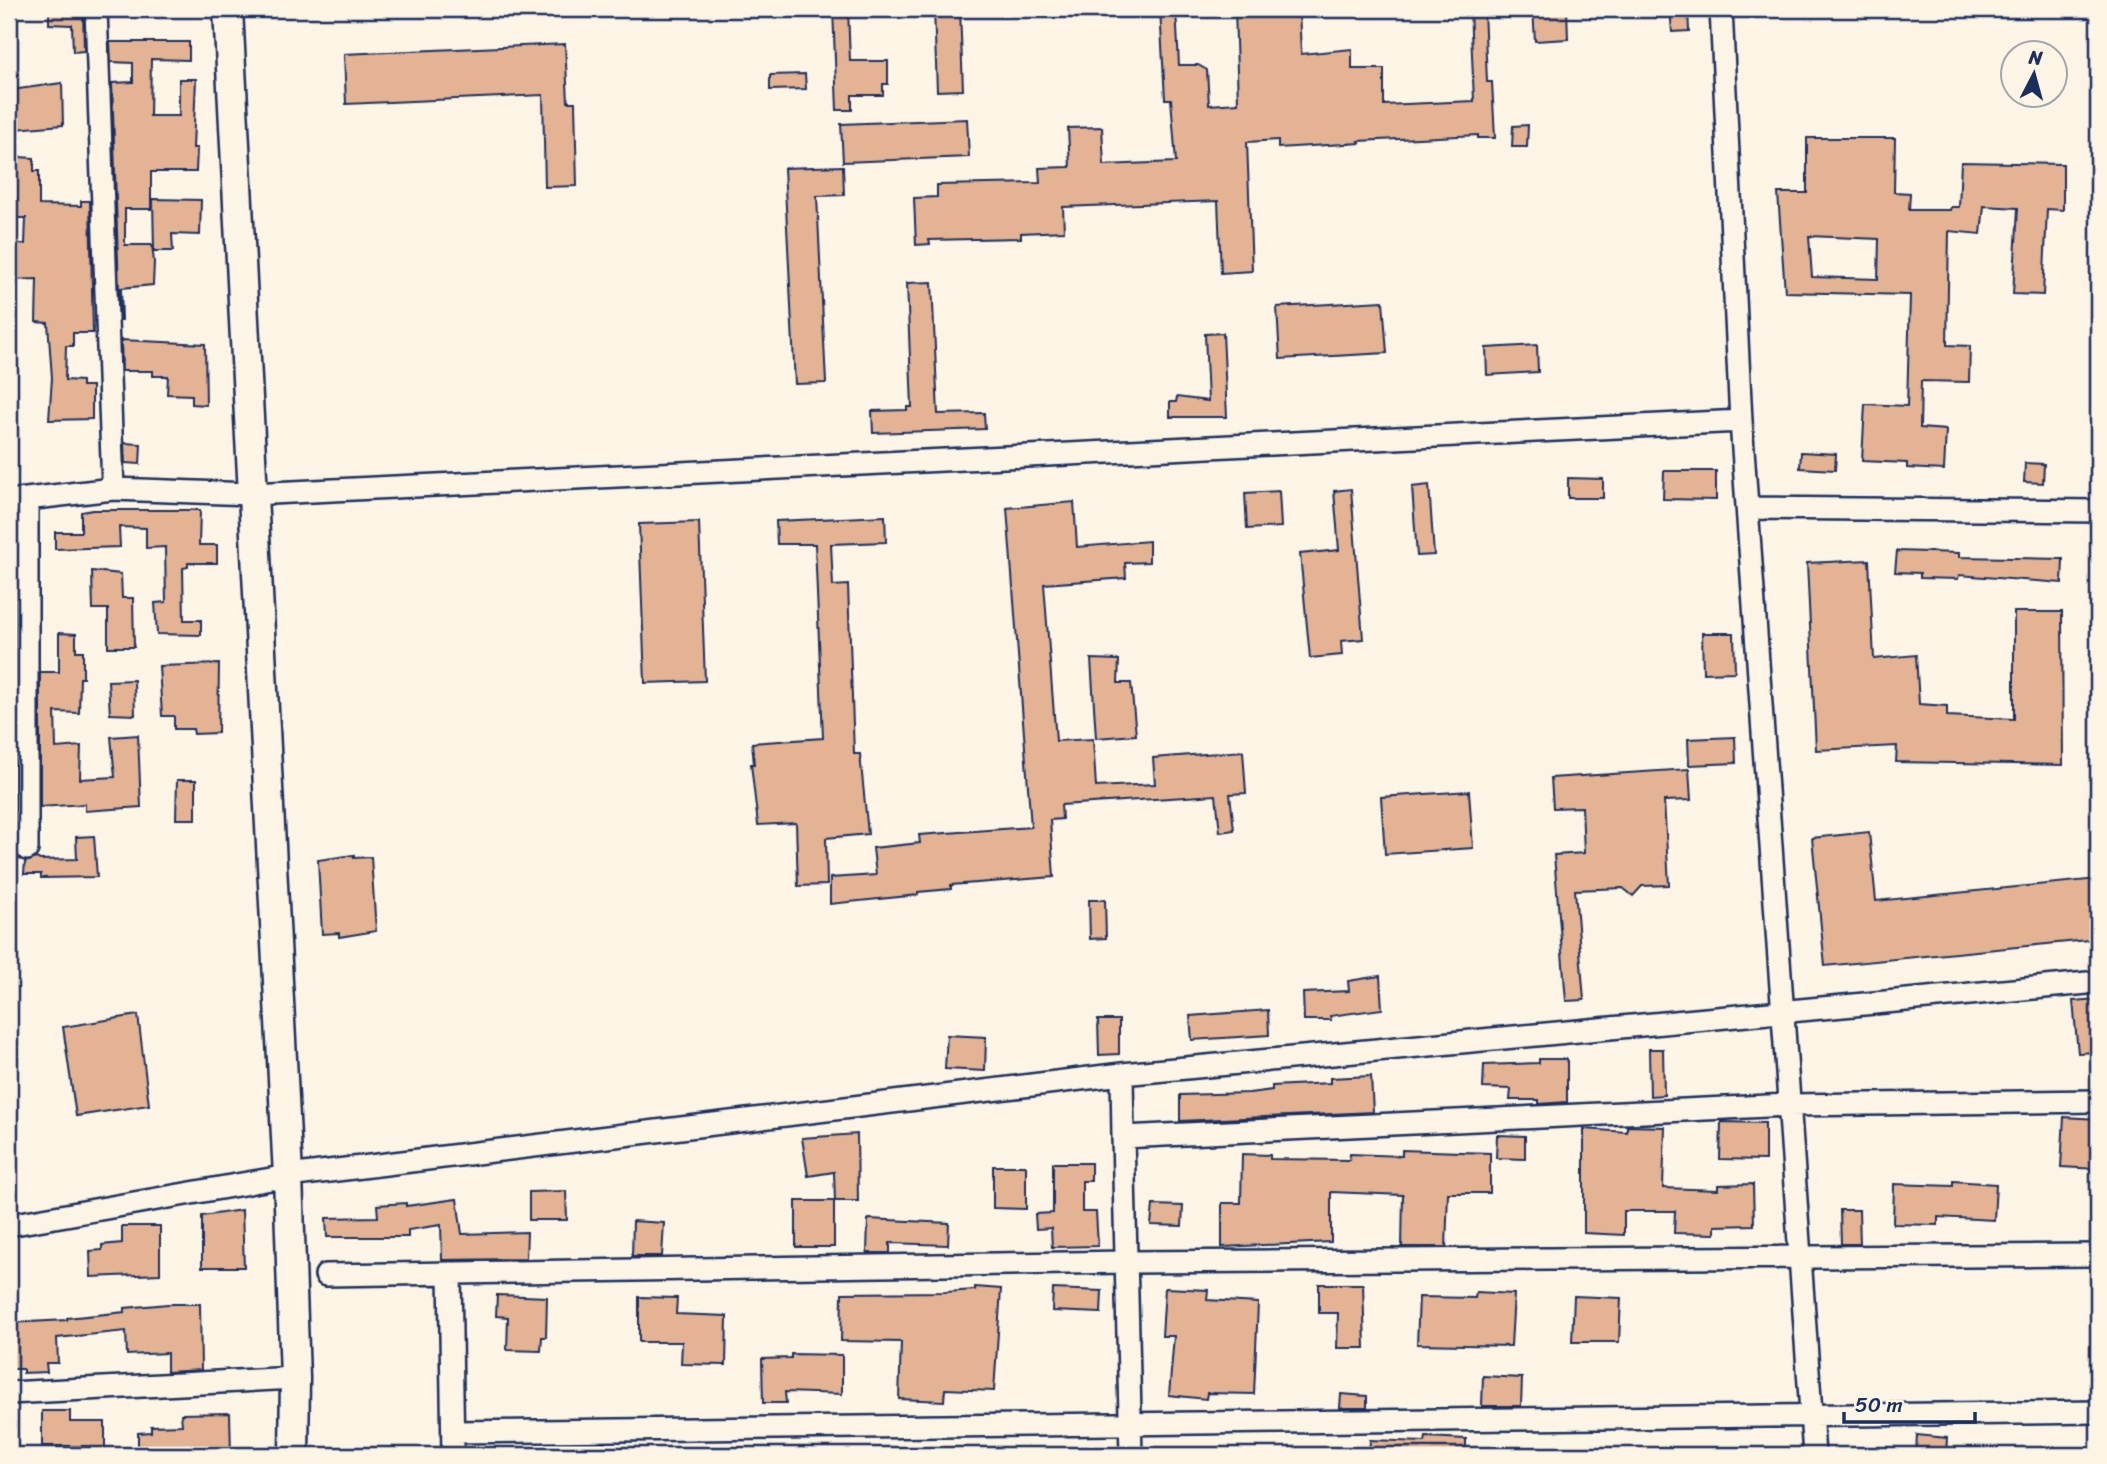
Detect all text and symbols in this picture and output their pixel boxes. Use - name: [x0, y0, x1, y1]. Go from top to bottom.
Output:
- north arrow: [1998, 38, 2068, 108]
- text: N: [2026, 40, 2045, 75]
- scale bar: [1844, 1380, 1976, 1424]
- text: 50 m: [1855, 1386, 1903, 1424]

